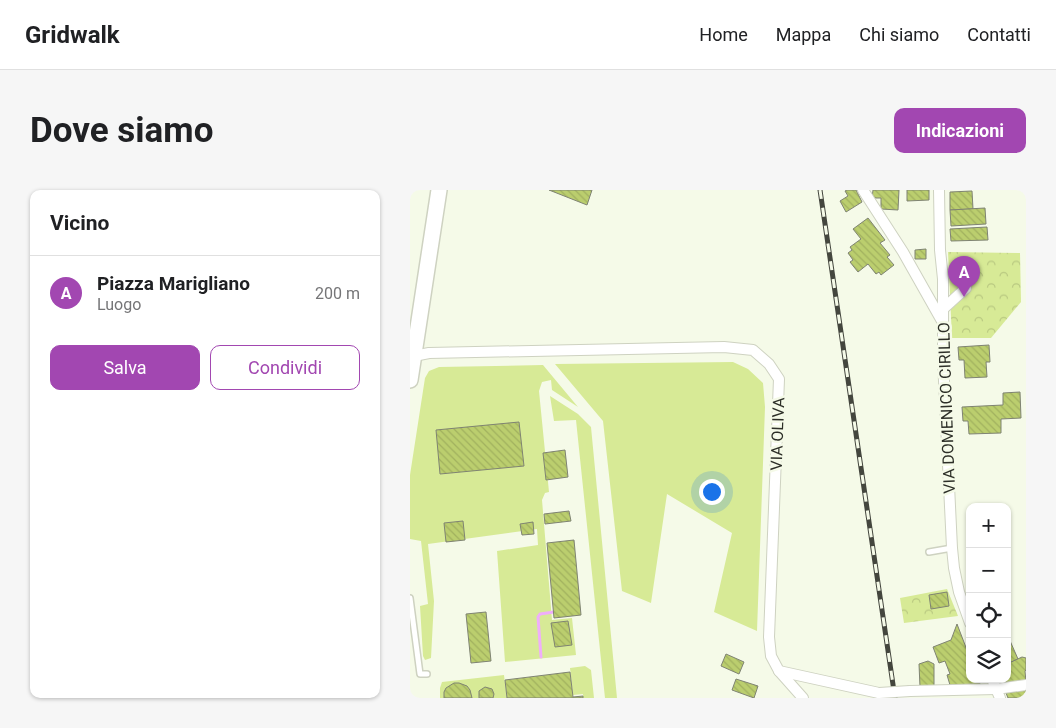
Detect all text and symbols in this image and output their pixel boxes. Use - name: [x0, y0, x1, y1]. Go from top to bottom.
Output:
- text: Gridwalk: [25, 21, 120, 49]
- text: Home: [699, 24, 748, 45]
- text: Mappa: [776, 24, 831, 45]
- text: Chi siamo: [859, 24, 939, 45]
- text: Contatti: [967, 24, 1031, 45]
- button: Indicazioni: [894, 108, 1026, 153]
- text: Dove siamo: [30, 110, 213, 151]
- text: Vicino: [50, 211, 109, 235]
- pin: A: [948, 256, 980, 297]
- text: Piazza Marigliano: [97, 272, 250, 295]
- text: A: [61, 284, 71, 303]
- text: 200 m: [315, 284, 360, 303]
- text: Luogo: [97, 295, 141, 314]
- street label: VIA DOMENICO CIRILLO: [934, 322, 959, 494]
- button: Salva: [50, 345, 200, 390]
- button: Condividi: [210, 345, 360, 390]
- street label: VIA OLIVA: [767, 397, 788, 471]
- your location: [699, 479, 725, 505]
- map controls: [966, 503, 1011, 683]
- button: +: [966, 503, 1011, 548]
- button: −: [966, 548, 1011, 593]
- button: locate: [966, 593, 1011, 638]
- button: layers: [966, 638, 1011, 683]

